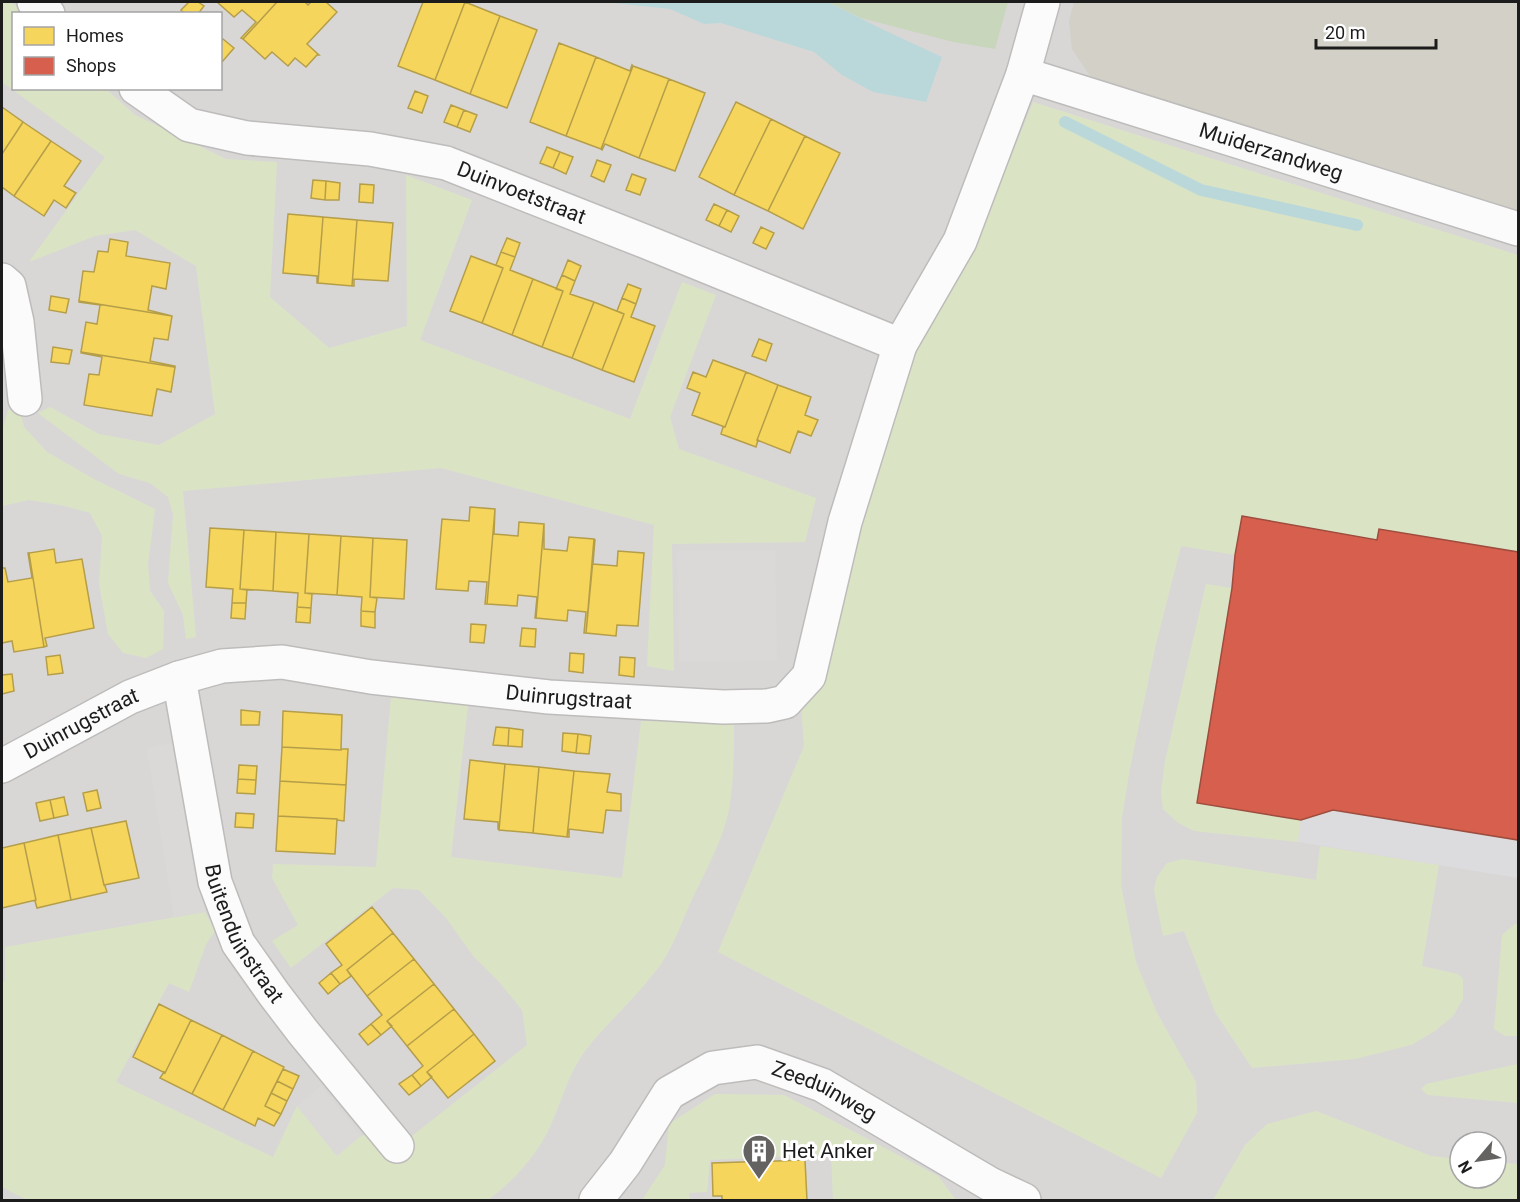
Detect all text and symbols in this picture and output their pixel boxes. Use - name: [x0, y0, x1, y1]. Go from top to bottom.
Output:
- legend: [12, 12, 222, 90]
- scale bar: [1316, 12, 1436, 50]
- text: 20 m: [1325, 22, 1365, 43]
- text: Homes: [66, 25, 124, 46]
- text: Shops: [66, 55, 116, 76]
- street label: Muiderzandweg: [1196, 118, 1346, 185]
- street label: Duinvoetstraat: [454, 157, 589, 229]
- street label: Duinrugstraat: [504, 680, 633, 714]
- street label: Duinrugstraat: [20, 683, 142, 764]
- street label: Buitenduinstraat: [200, 862, 289, 1008]
- street label: Zeeduinweg: [769, 1056, 881, 1126]
- north arrow: [1448, 1130, 1508, 1190]
- building icon: Het Anker: [741, 1133, 777, 1180]
- place label: Het Anker: [782, 1139, 874, 1163]
- text: N: [1454, 1157, 1476, 1177]

